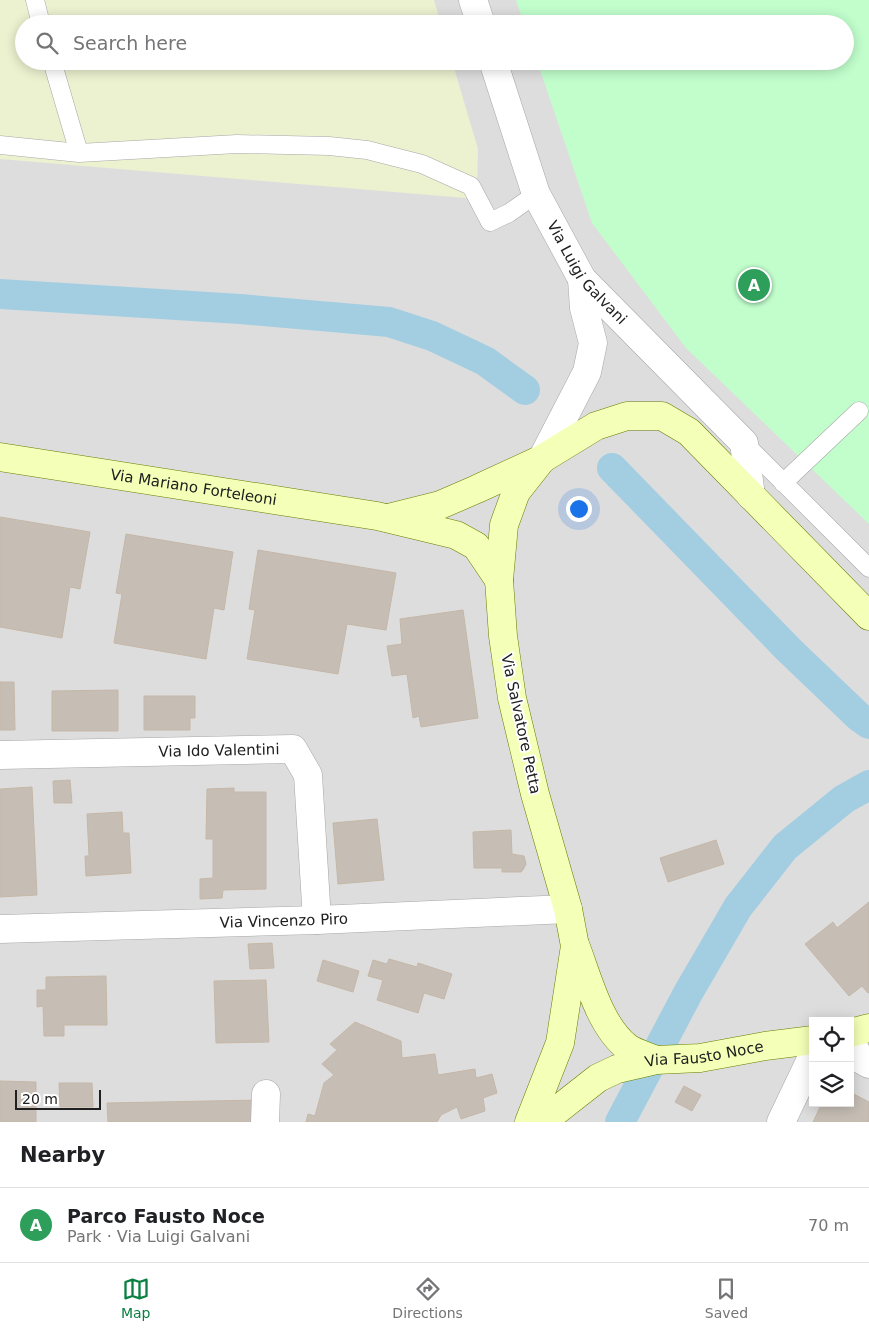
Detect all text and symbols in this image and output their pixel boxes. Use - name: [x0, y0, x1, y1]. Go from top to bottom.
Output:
- search box: [15, 15, 854, 70]
- icon: search: [33, 29, 61, 57]
- text: Search here: [73, 32, 187, 54]
- street label: Via Luigi Galvani: [543, 218, 631, 328]
- pin: A: [738, 266, 770, 304]
- street label: Via Mariano Forteleoni: [109, 465, 278, 509]
- your location: [566, 496, 592, 522]
- street label: Via Salvatore Petta: [497, 652, 545, 796]
- street label: Via Ido Valentini: [158, 740, 280, 761]
- street label: Via Vincenzo Piro: [219, 910, 348, 932]
- map controls: [809, 1017, 854, 1107]
- button: locate: [809, 1017, 854, 1062]
- street label: Via Fausto Noce: [643, 1037, 765, 1071]
- button: layers: [809, 1062, 854, 1107]
- scale bar: [15, 1087, 101, 1110]
- text: 20 m: [22, 1091, 58, 1107]
- text: Nearby: [20, 1143, 105, 1167]
- text: Parco Fausto Noce: [67, 1205, 265, 1227]
- text: A: [30, 1216, 42, 1235]
- text: 70 m: [808, 1216, 849, 1235]
- text: Park · Via Luigi Galvani: [67, 1227, 250, 1246]
- tab: Map: [121, 1275, 150, 1321]
- tab: Directions: [392, 1275, 463, 1321]
- tab: Saved: [705, 1275, 748, 1321]

